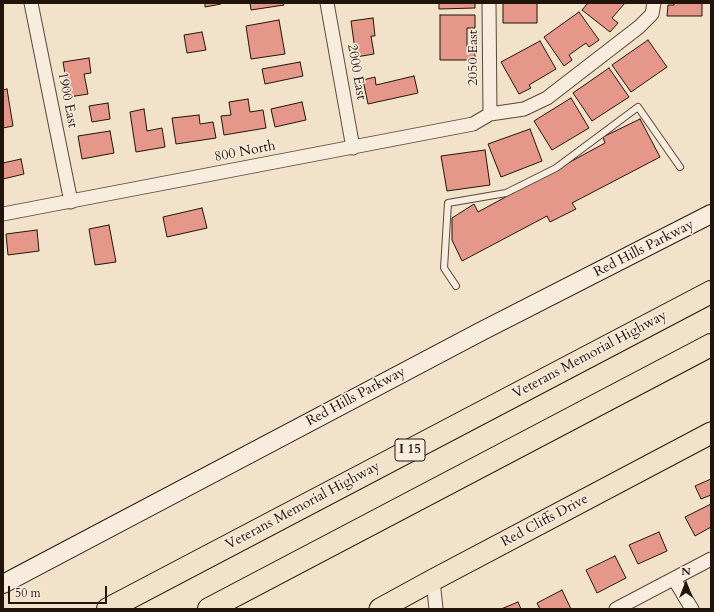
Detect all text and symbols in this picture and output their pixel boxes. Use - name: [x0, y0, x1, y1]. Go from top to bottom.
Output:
- street label: 2050 East: [466, 30, 482, 86]
- street label: 2000 East: [343, 43, 369, 101]
- street label: 1900 East: [53, 71, 81, 129]
- street label: 800 North: [213, 138, 277, 166]
- street label: Red Hills Parkway: [591, 217, 697, 281]
- street label: Veterans Memorial Highway: [510, 307, 670, 403]
- street label: Red Hills Parkway: [303, 364, 409, 430]
- road number: I 15: [395, 439, 425, 461]
- street label: Veterans Memorial Highway: [223, 458, 383, 554]
- street label: Red Cliffs Drive: [499, 491, 591, 551]
- north arrow: [666, 564, 706, 604]
- text: N: [681, 564, 691, 579]
- scale bar: [10, 578, 109, 604]
- text: 50 m: [15, 585, 41, 601]

